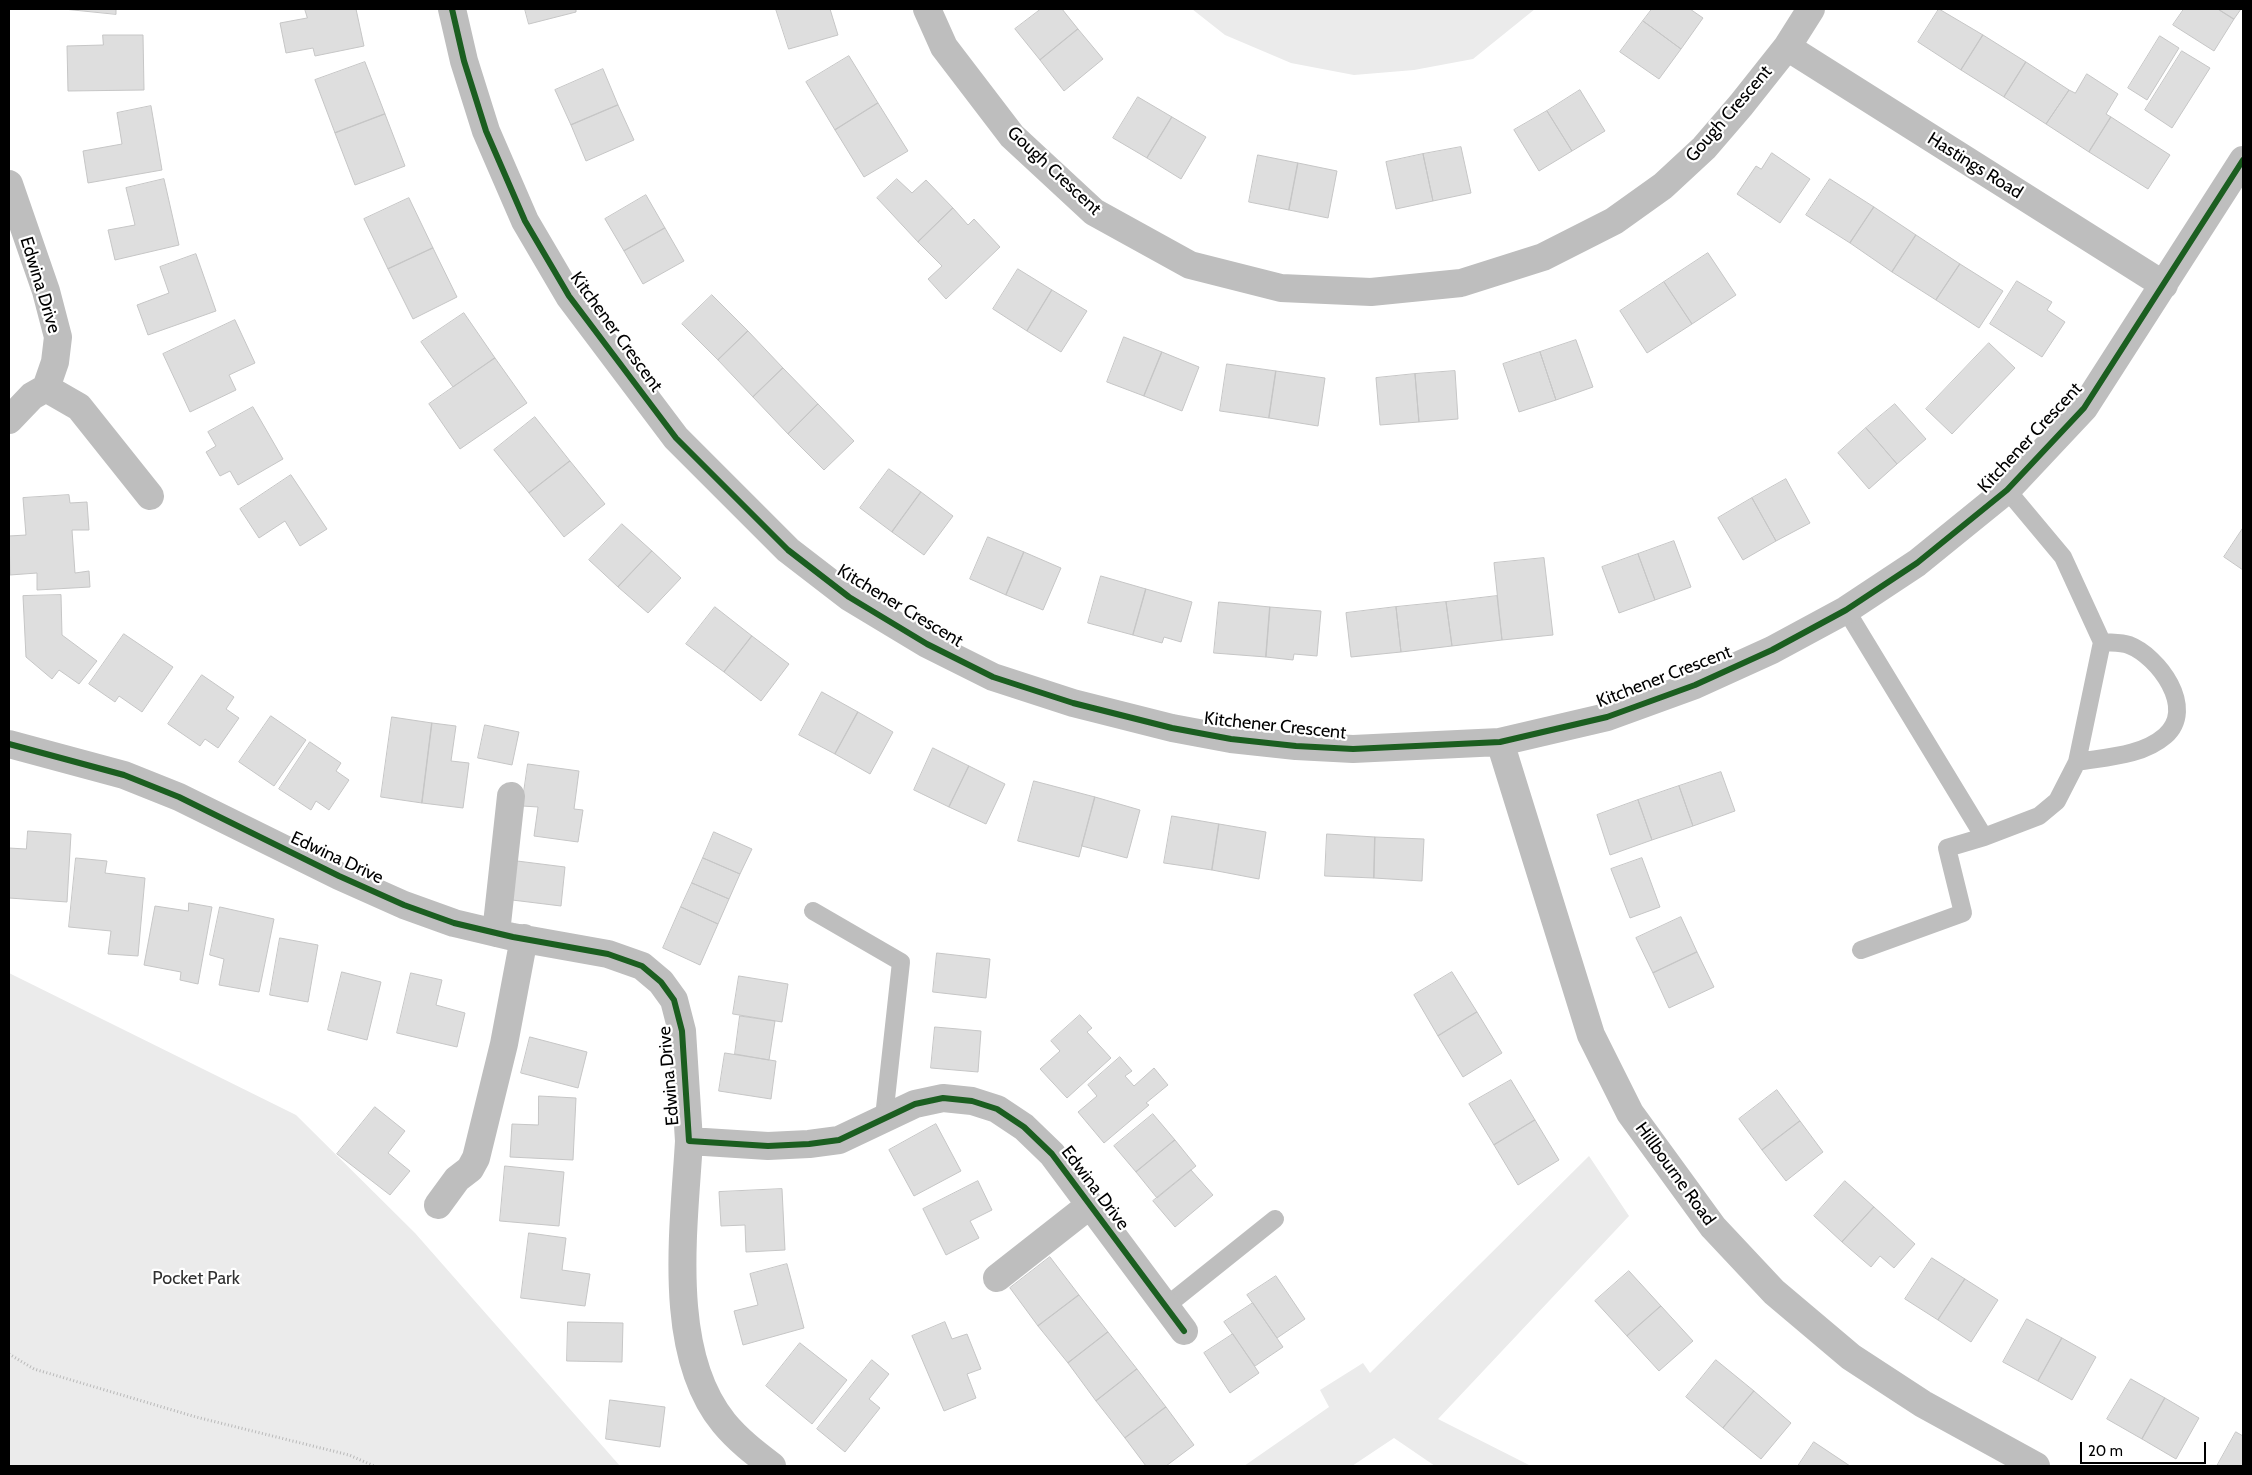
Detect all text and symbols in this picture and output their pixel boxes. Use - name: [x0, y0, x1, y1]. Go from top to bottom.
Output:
- street label: Gough Crescent: [1681, 61, 1777, 167]
- street label: Gough Crescent: [1003, 122, 1105, 220]
- street label: Hastings Road: [1923, 128, 2027, 204]
- street label: Edwina Drive: [15, 234, 65, 336]
- street label: Kitchener Crescent: [565, 268, 667, 396]
- street label: Kitchener Crescent: [1973, 378, 2087, 498]
- street label: Kitchener Crescent: [833, 560, 967, 652]
- street label: Kitchener Crescent: [1593, 641, 1735, 713]
- street label: Kitchener Crescent: [1203, 708, 1347, 744]
- street label: Edwina Drive: [287, 827, 387, 889]
- street label: Edwina Drive: [654, 1025, 684, 1127]
- street label: Hillbourne Road: [1630, 1118, 1720, 1230]
- street label: Edwina Drive: [1056, 1142, 1134, 1234]
- park label: Pocket Park: [152, 1268, 240, 1290]
- scale bar: [2082, 1432, 2208, 1464]
- text: 20 m: [2088, 1442, 2123, 1460]

